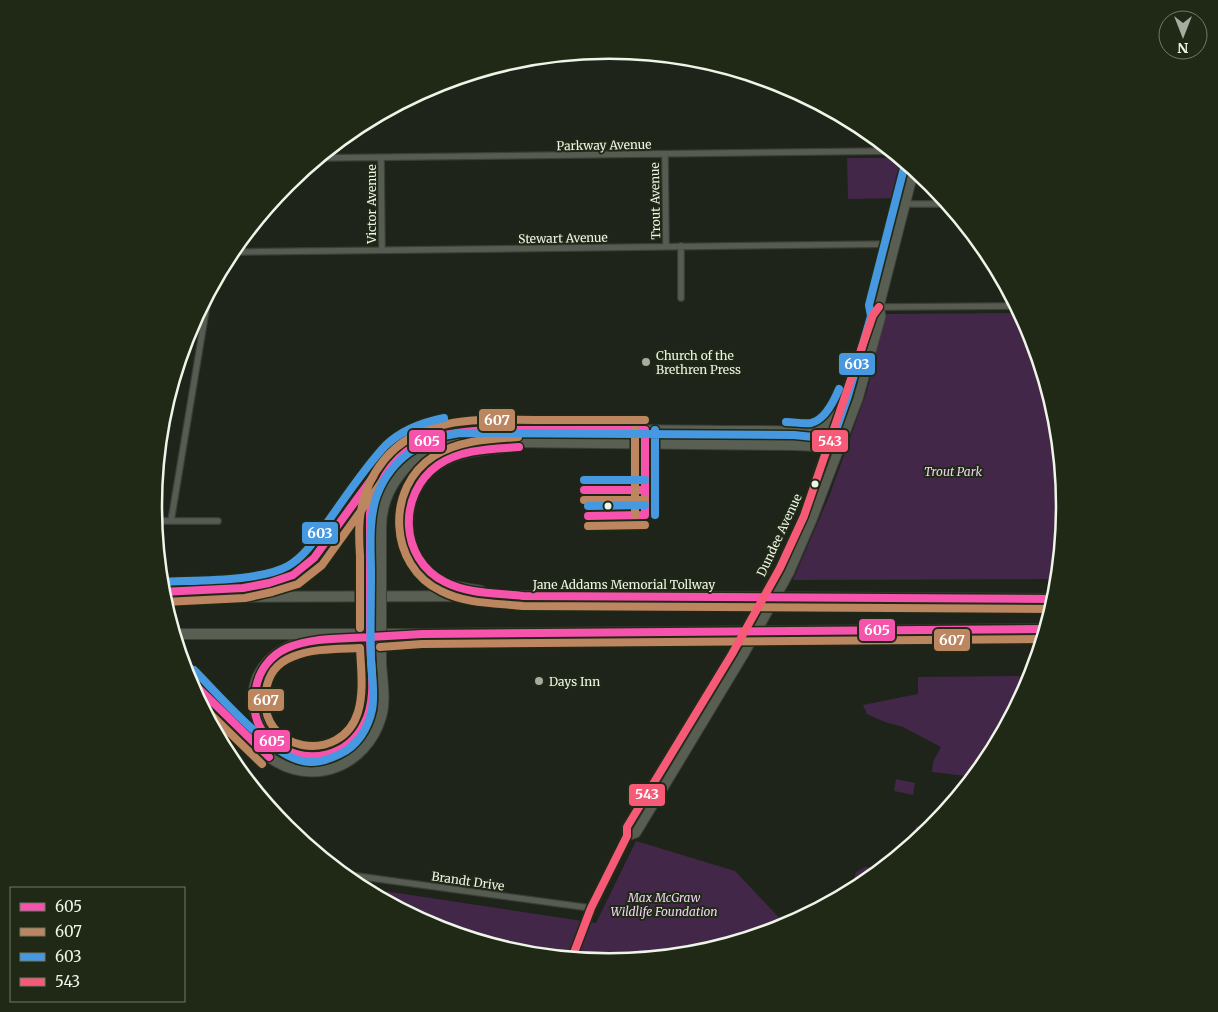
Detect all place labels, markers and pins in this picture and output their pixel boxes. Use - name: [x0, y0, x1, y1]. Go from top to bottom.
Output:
- place label: Church of the Brethren Press: [656, 348, 741, 377]
- marker: Church of the Brethren Press: [640, 356, 652, 368]
- unlabelled marker: [810, 479, 820, 489]
- unlabelled marker: [603, 501, 613, 511]
- place label: Days Inn: [549, 674, 600, 689]
- marker: Days Inn: [533, 675, 545, 687]

